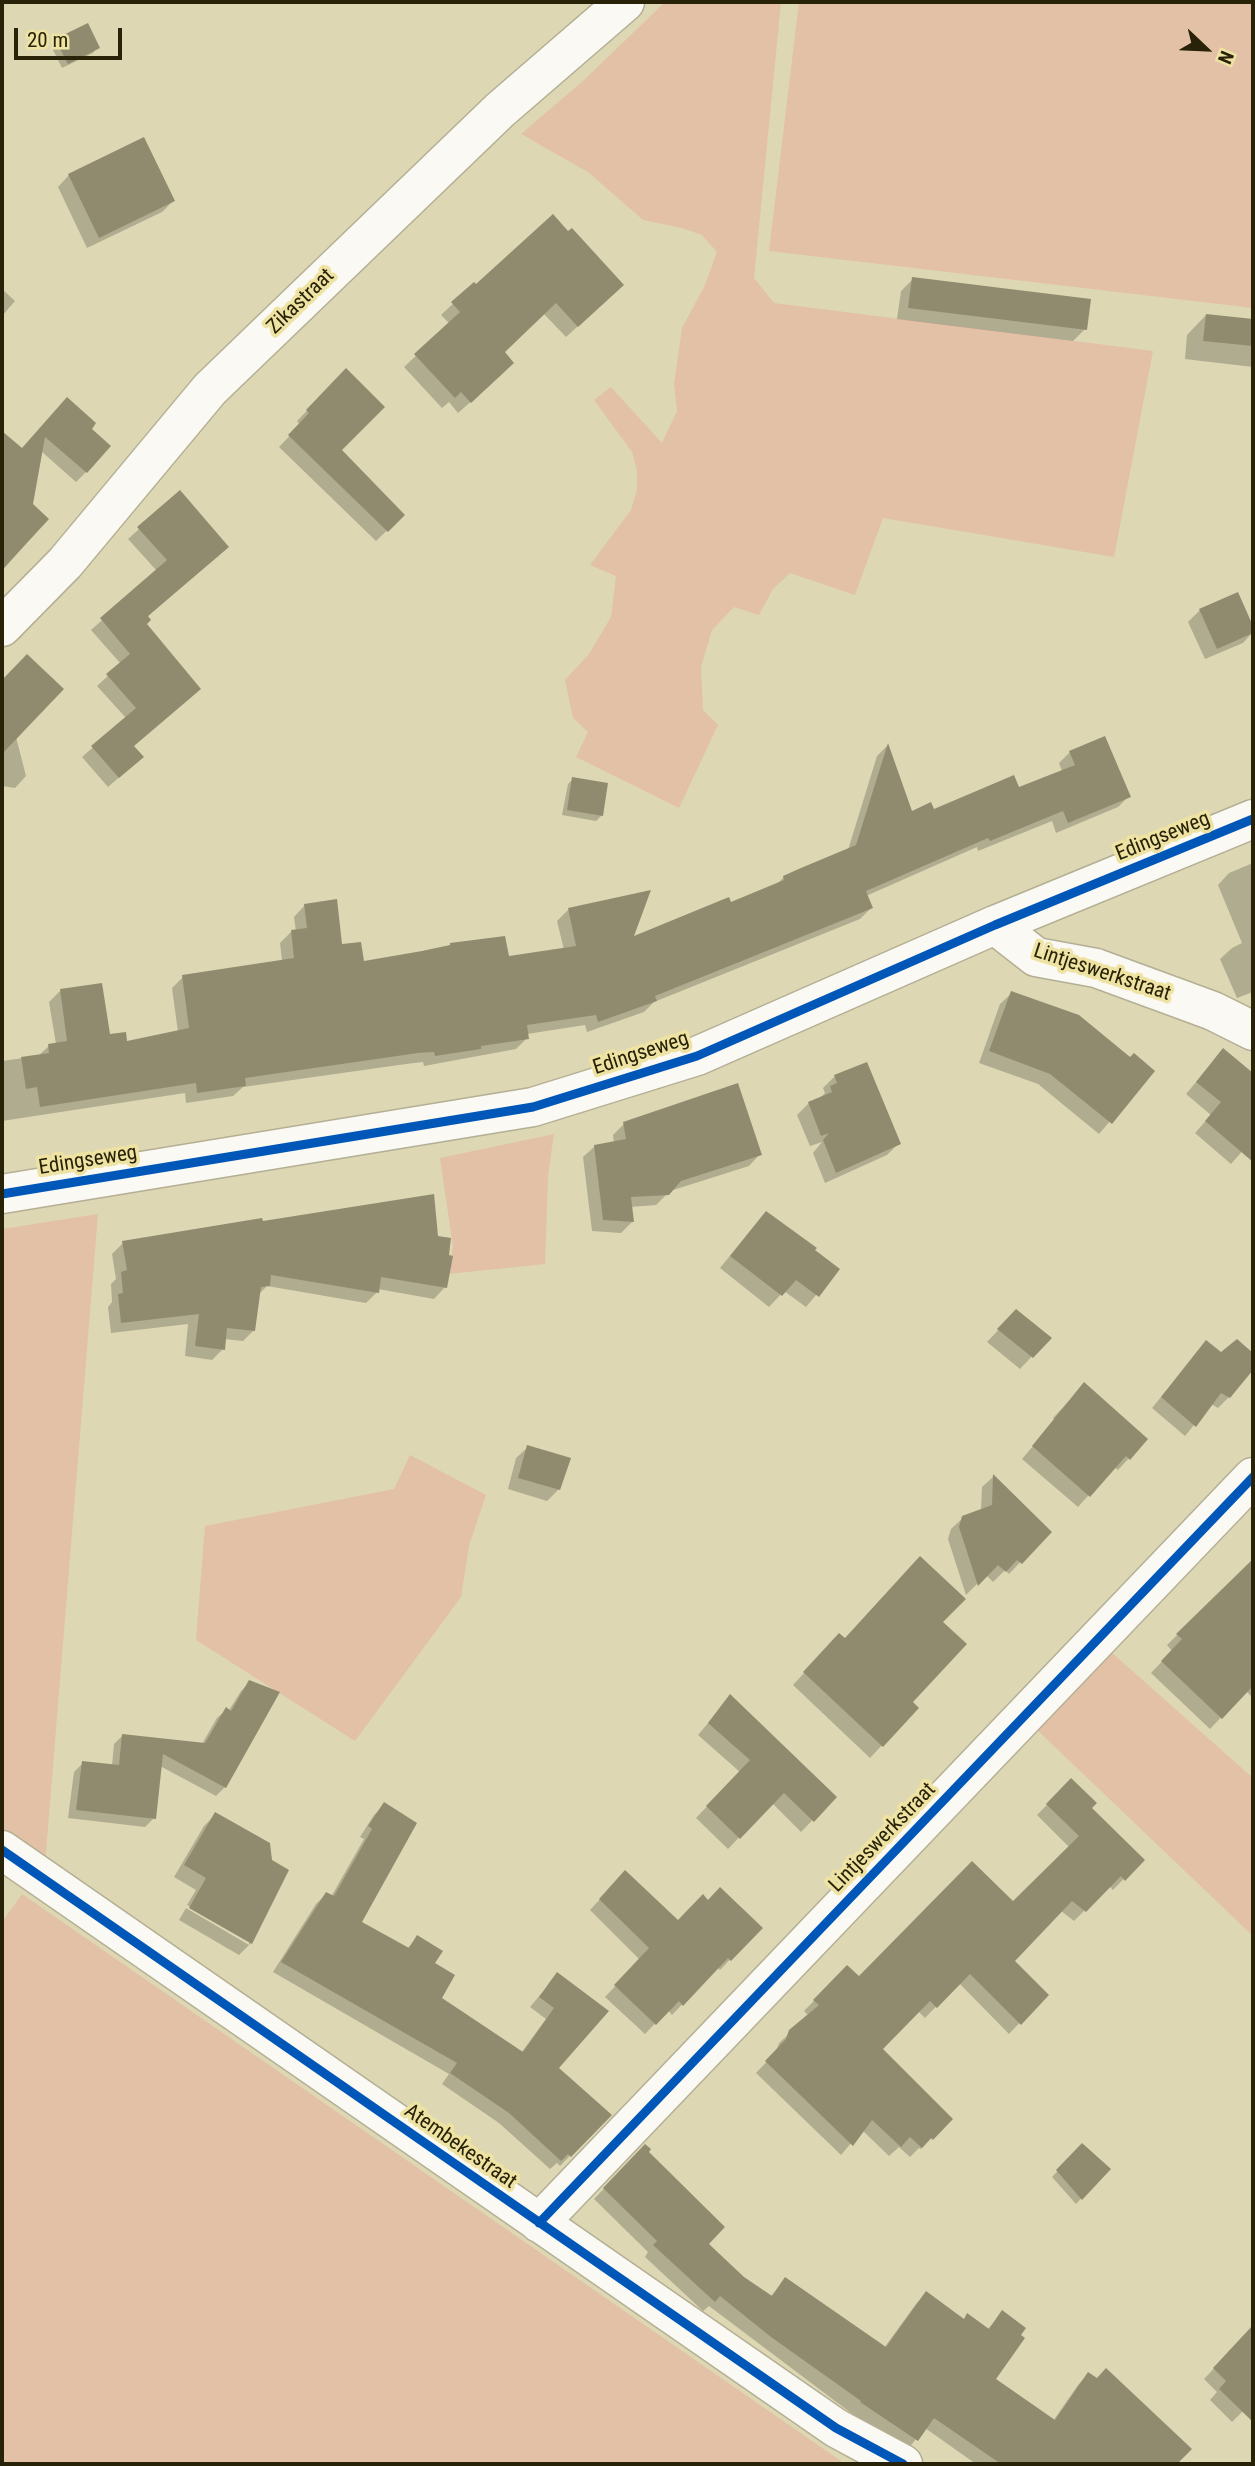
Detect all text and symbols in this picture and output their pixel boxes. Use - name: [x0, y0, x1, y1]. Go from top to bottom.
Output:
- scale bar: [18, 14, 126, 58]
- north arrow: [1171, 14, 1241, 84]
- text: 20 m: [27, 28, 68, 52]
- text: N: [1213, 48, 1239, 67]
- street label: Zikastraat: [262, 264, 340, 340]
- street label: Edingseweg: [1112, 807, 1214, 867]
- street label: Lintjeswerkstraat: [1030, 939, 1174, 1007]
- street label: Edingseweg: [590, 1027, 692, 1081]
- street label: Edingseweg: [37, 1141, 139, 1181]
- street label: Lintjeswerkstraat: [824, 1778, 942, 1898]
- street label: Atembekestraat: [399, 2099, 521, 2195]

